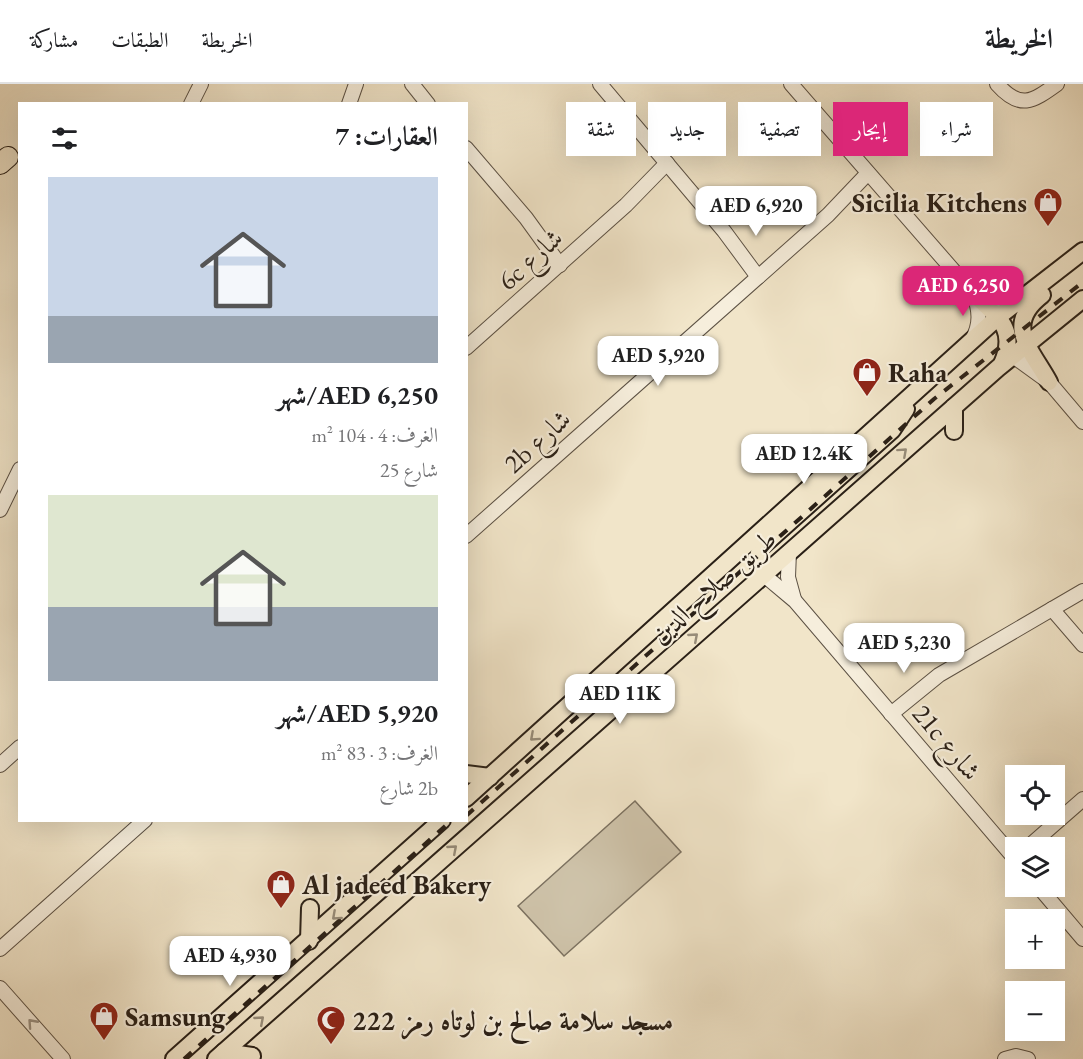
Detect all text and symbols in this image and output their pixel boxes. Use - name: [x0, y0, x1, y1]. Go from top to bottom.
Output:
- text: الخريطة: [985, 20, 1053, 56]
- text: مشاركة: [30, 26, 78, 53]
- text: الطبقات: [111, 26, 168, 53]
- text: الخريطة: [201, 26, 253, 53]
- chip: شقة: [566, 102, 636, 156]
- chip: جديد: [648, 102, 726, 156]
- chip: تصفية: [738, 102, 821, 156]
- chip: إيجار: [833, 102, 908, 156]
- chip: شراء: [920, 102, 993, 156]
- text: العقارات: 7: [335, 119, 438, 153]
- icon: filters: [48, 122, 81, 155]
- place label: Sicilia Kitchens: [852, 185, 1027, 220]
- pin: AED 6,920: [687, 186, 825, 237]
- shop icon: Sicilia Kitchens: [1032, 186, 1064, 228]
- text: AED 6,920: [710, 192, 802, 218]
- icon: home: [189, 216, 297, 324]
- street label: 6c شارع: [490, 220, 573, 301]
- pin: AED 6,250: [894, 266, 1032, 317]
- text: AED 6,250: [917, 272, 1009, 298]
- pin: AED 5,920: [589, 336, 727, 387]
- text: AED 5,920: [612, 342, 704, 368]
- place label: Raha: [888, 355, 947, 390]
- shop icon: Raha: [851, 356, 883, 398]
- text: AED 6,250/شهر: [277, 378, 438, 412]
- street label: 2b شارع: [496, 402, 581, 484]
- text: الغرف: 4 · 104 m²: [311, 422, 438, 448]
- pin: AED 12.4K: [735, 434, 873, 485]
- text: AED 12.4K: [755, 440, 853, 466]
- one-way arrow: [896, 448, 907, 459]
- text: شارع 25: [380, 457, 438, 483]
- street label: طريق صلاح الدين: [642, 521, 788, 656]
- icon: home: [189, 534, 297, 642]
- pin: AED 5,230: [835, 623, 973, 674]
- text: AED 5,230: [858, 629, 950, 655]
- one-way arrow: [687, 633, 698, 644]
- pin: AED 11K: [565, 674, 675, 725]
- text: AED 11K: [579, 680, 661, 706]
- text: AED 5,920/شهر: [277, 696, 438, 730]
- street label: 21c شارع: [901, 697, 989, 791]
- one-way arrow: [530, 730, 541, 741]
- text: الغرف: 3 · 83 m²: [321, 740, 438, 766]
- map controls: [1005, 765, 1065, 1041]
- button: locate: [1005, 765, 1065, 825]
- text: 2b شارع: [379, 775, 438, 801]
- button: layers: [1005, 837, 1065, 897]
- one-way arrow: [446, 846, 457, 857]
- place label: Al jadeed Bakery: [301, 867, 492, 902]
- shop icon: Al jadeed Bakery: [265, 868, 297, 910]
- one-way arrow: [332, 909, 343, 920]
- button: +: [1005, 909, 1065, 969]
- pin: AED 4,930: [161, 936, 299, 987]
- text: AED 4,930: [184, 942, 276, 968]
- button: −: [1005, 981, 1065, 1041]
- place label: Samsung: [125, 999, 226, 1034]
- shop icon: Samsung: [88, 1000, 120, 1042]
- place label: مسجد سلامة صالح بن لوتاه رمز 222: [352, 1003, 673, 1044]
- mosque icon: مسجد سلامة صالح بن لوتاه رمز 222: [315, 1004, 347, 1046]
- one-way arrow: [253, 1016, 264, 1027]
- one-way arrow: [28, 1020, 39, 1030]

